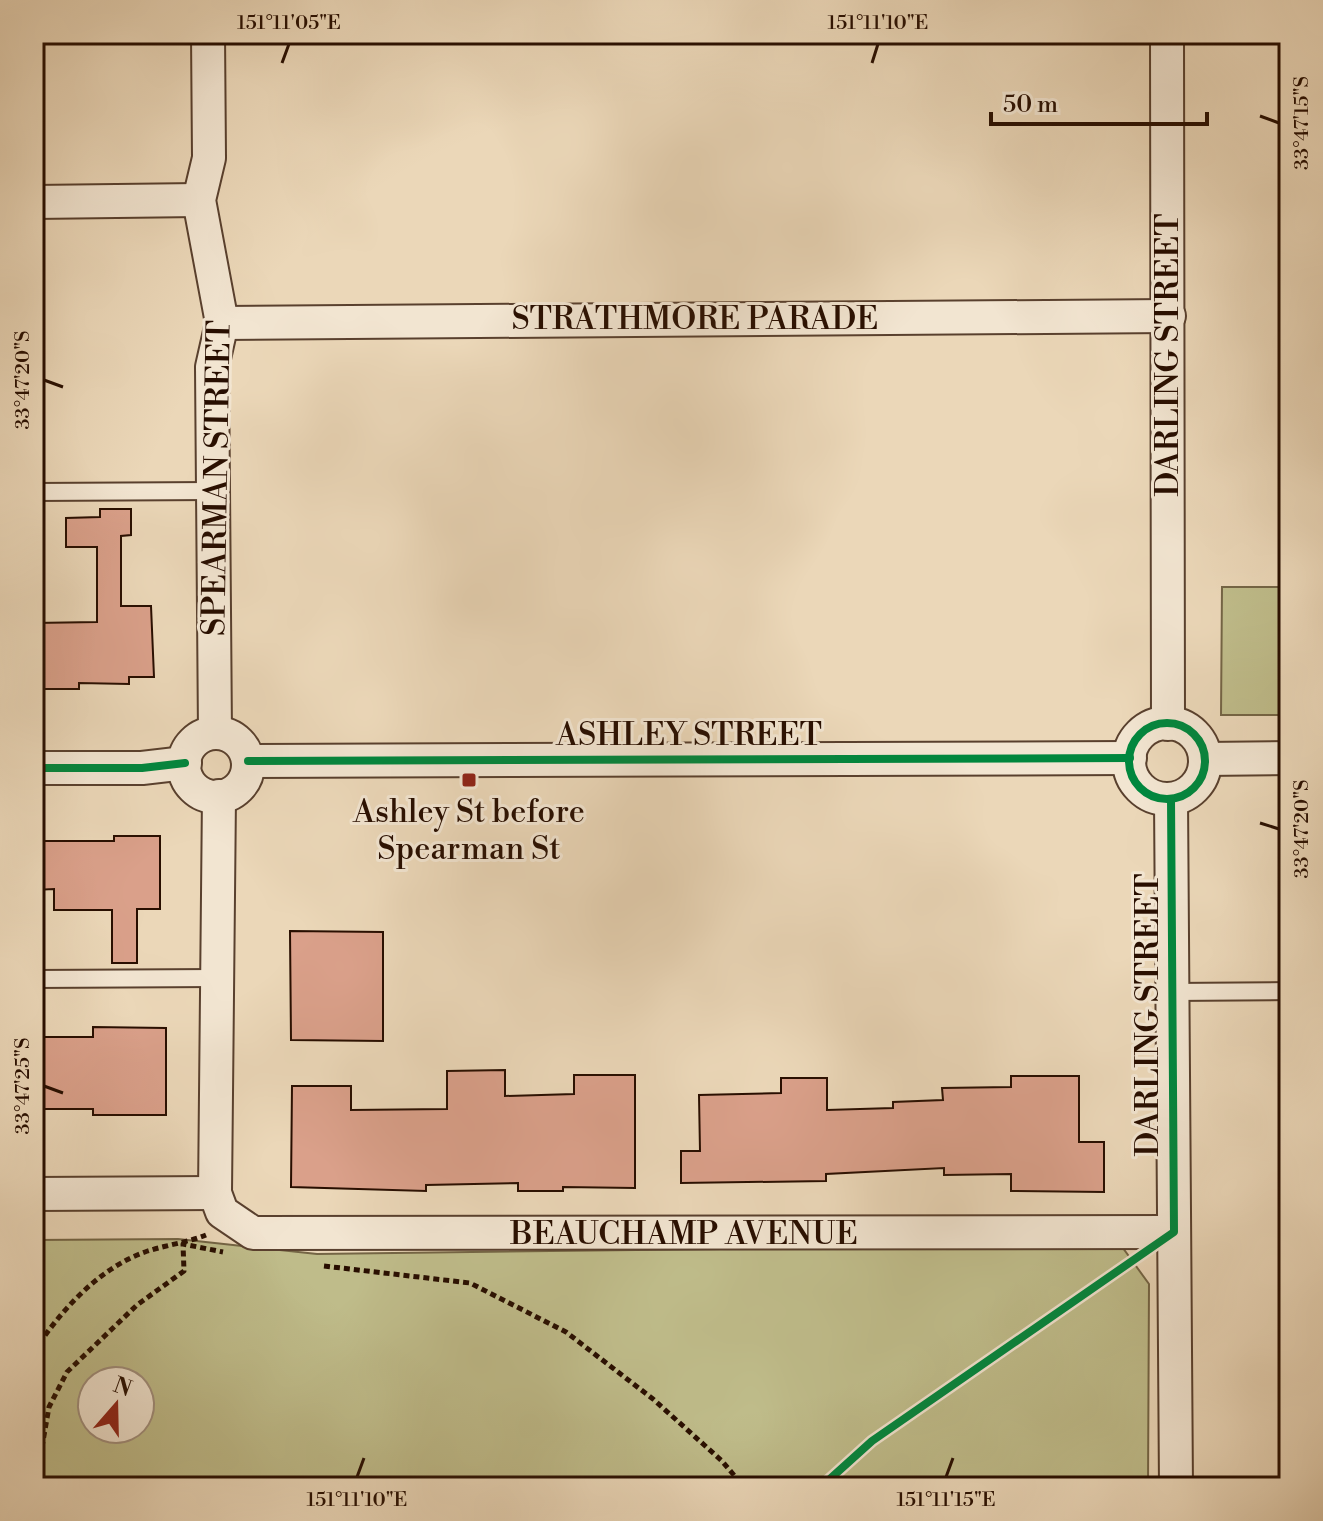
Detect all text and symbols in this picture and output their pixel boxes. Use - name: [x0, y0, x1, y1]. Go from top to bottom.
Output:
- text: 151°11'05"E: [237, 11, 341, 36]
- text: 151°11'10"E: [828, 11, 928, 36]
- scale bar: [991, 76, 1207, 126]
- text: 33°47'15"S: [1290, 76, 1315, 170]
- text: 50 m: [1003, 90, 1058, 120]
- street label: DARLING STREET: [1148, 213, 1188, 497]
- street label: STRATHMORE PARADE: [512, 299, 878, 339]
- street label: SPEARMAN STREET: [194, 320, 240, 636]
- text: 33°47'20"S: [11, 330, 36, 430]
- street label: ASHLEY STREET: [555, 715, 822, 755]
- marker: Ashley St before Spearman St: [460, 771, 478, 789]
- text: 33°47'20"S: [1290, 779, 1315, 879]
- place label: Ashley St before Spearman St: [352, 792, 585, 869]
- street label: DARLING STREET: [1128, 873, 1168, 1157]
- text: 33°47'25"S: [11, 1038, 36, 1134]
- street label: BEAUCHAMP AVENUE: [509, 1214, 858, 1254]
- north arrow: [76, 1365, 156, 1445]
- text: N: [110, 1372, 136, 1403]
- text: 151°11'10"E: [307, 1488, 407, 1513]
- text: 151°11'15"E: [896, 1488, 996, 1513]

